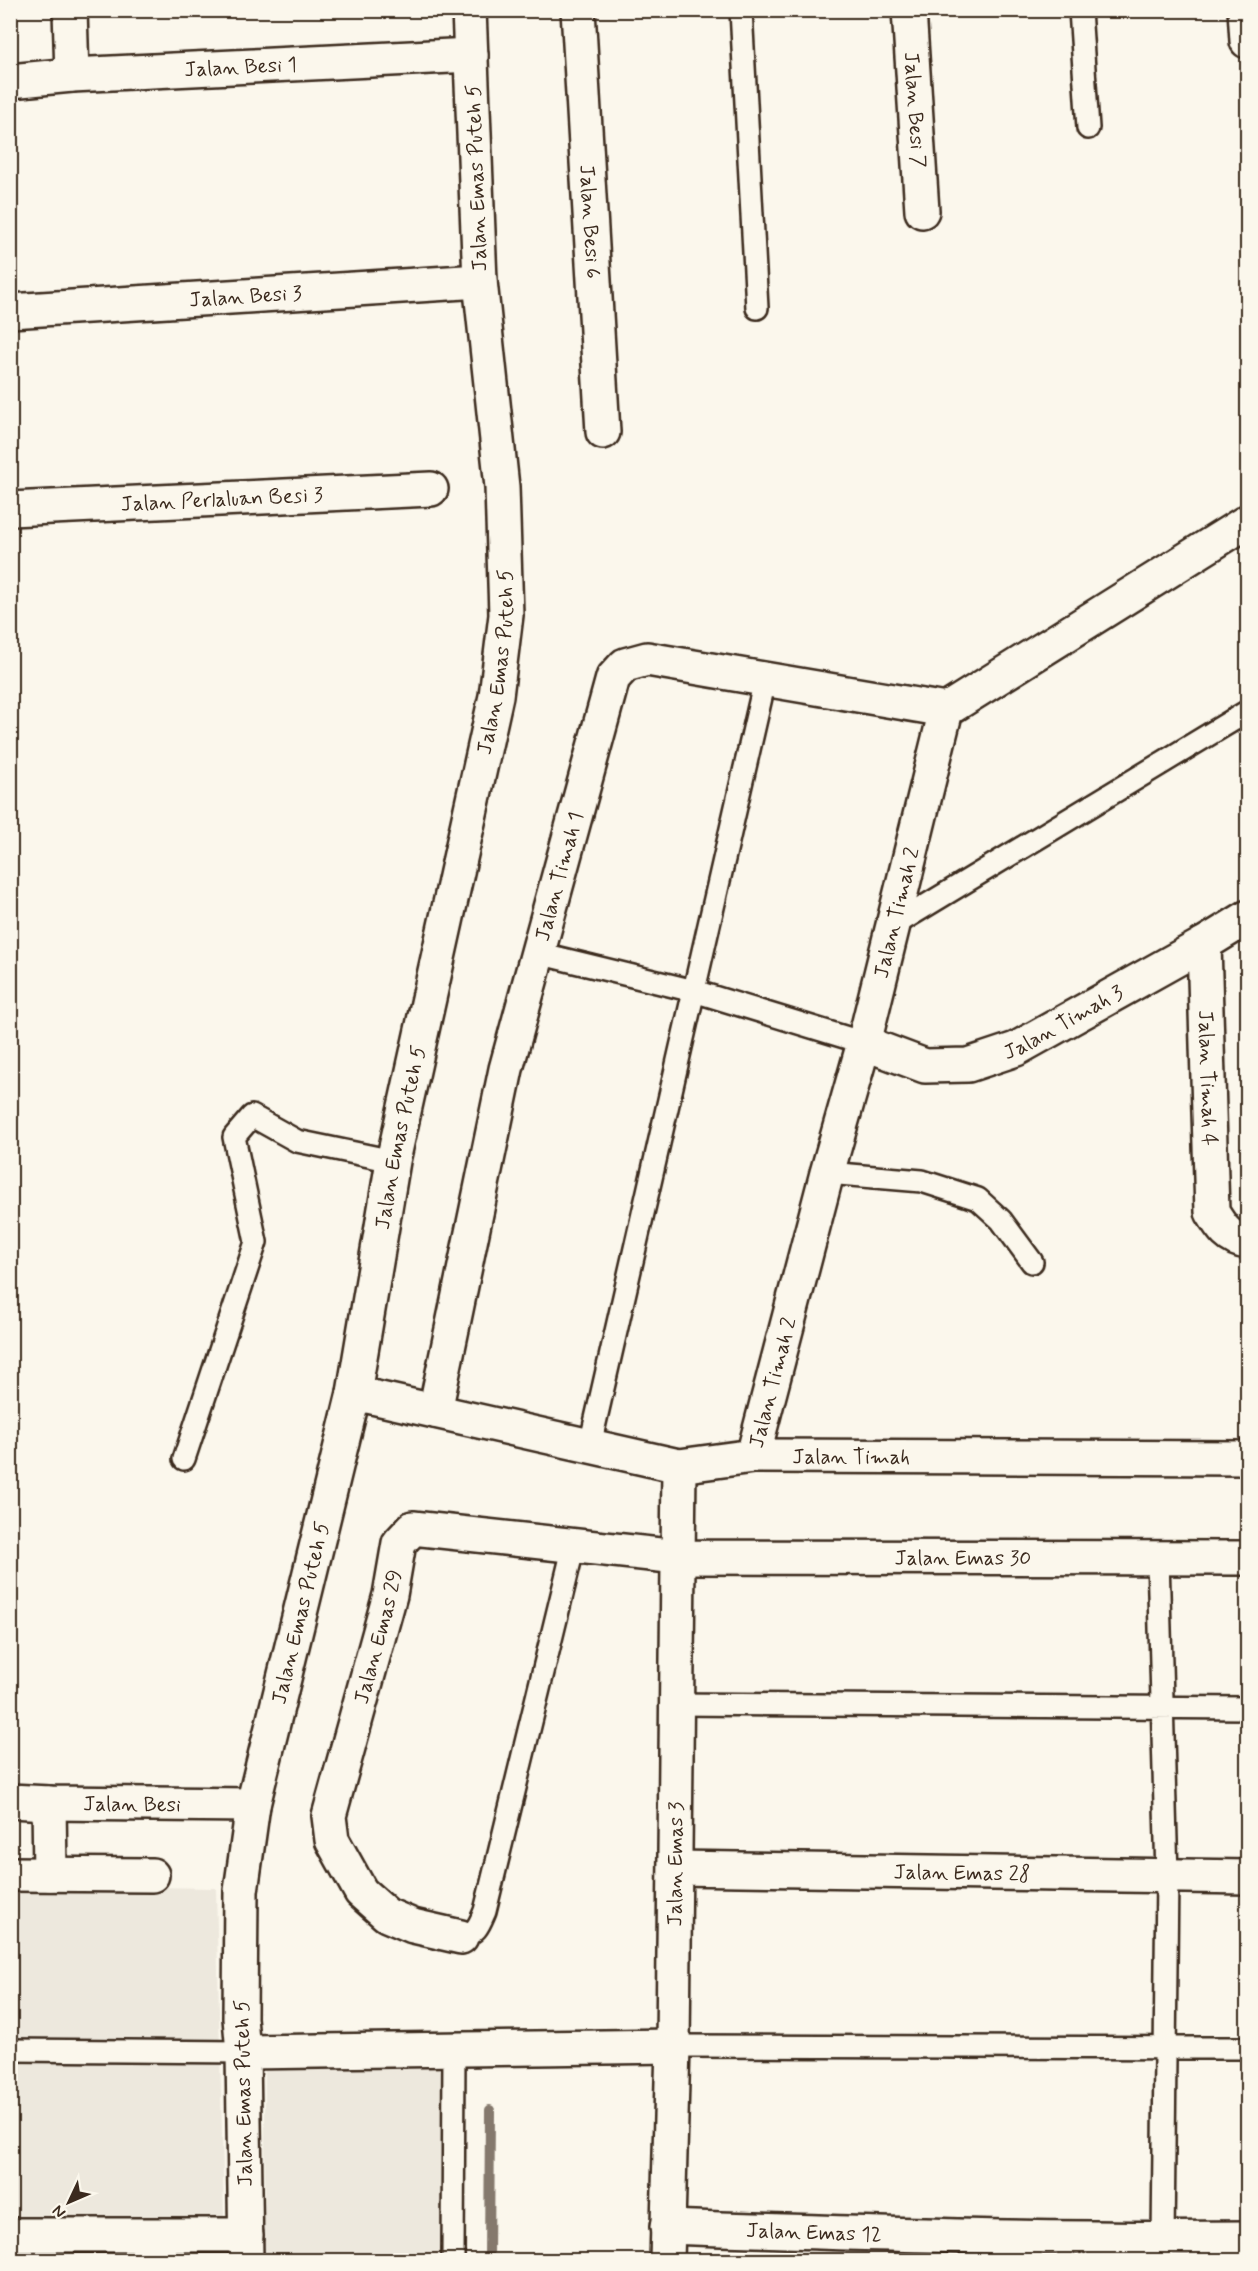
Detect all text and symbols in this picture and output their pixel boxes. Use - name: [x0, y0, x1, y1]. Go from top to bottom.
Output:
- street label: Jalan Besi 1: [184, 51, 298, 84]
- street label: Jalan Besi 7: [897, 51, 932, 169]
- street label: Jalan Emas Puteh 5: [460, 84, 494, 272]
- street label: Jalan Besi 6: [572, 164, 607, 280]
- street label: Jalan Besi 3: [188, 279, 303, 315]
- street label: Jalan Perlaluan Besi 3: [120, 481, 324, 519]
- street label: Jalan Emas Puteh 5: [470, 568, 521, 757]
- street label: Jalan Timah 1: [529, 809, 591, 944]
- street label: Jalan Timah 2: [868, 845, 927, 981]
- street label: Jalan Timah 3: [1000, 979, 1129, 1067]
- street label: Jalan Timah 4: [1191, 1010, 1223, 1146]
- street label: Jalan Emas Puteh 5: [369, 1043, 433, 1232]
- street label: Jalan Timah 2: [743, 1314, 804, 1451]
- street label: Jalan Timah: [792, 1443, 910, 1472]
- street label: Jalan Emas Puteh 5: [265, 1519, 337, 1707]
- street label: Jalan Emas 30: [895, 1544, 1031, 1573]
- street label: Jalan Emas 29: [348, 1567, 409, 1707]
- street label: Jalan Besi: [83, 1790, 181, 1819]
- street label: Jalan Emas 3: [661, 1801, 691, 1927]
- street label: Jalan Emas 28: [893, 1858, 1031, 1889]
- street label: Jalan Emas Puteh 5: [228, 1999, 260, 2187]
- north arrow: [39, 2172, 99, 2232]
- text: N: [48, 2200, 71, 2223]
- street label: Jalan Emas 12: [746, 2217, 882, 2249]

